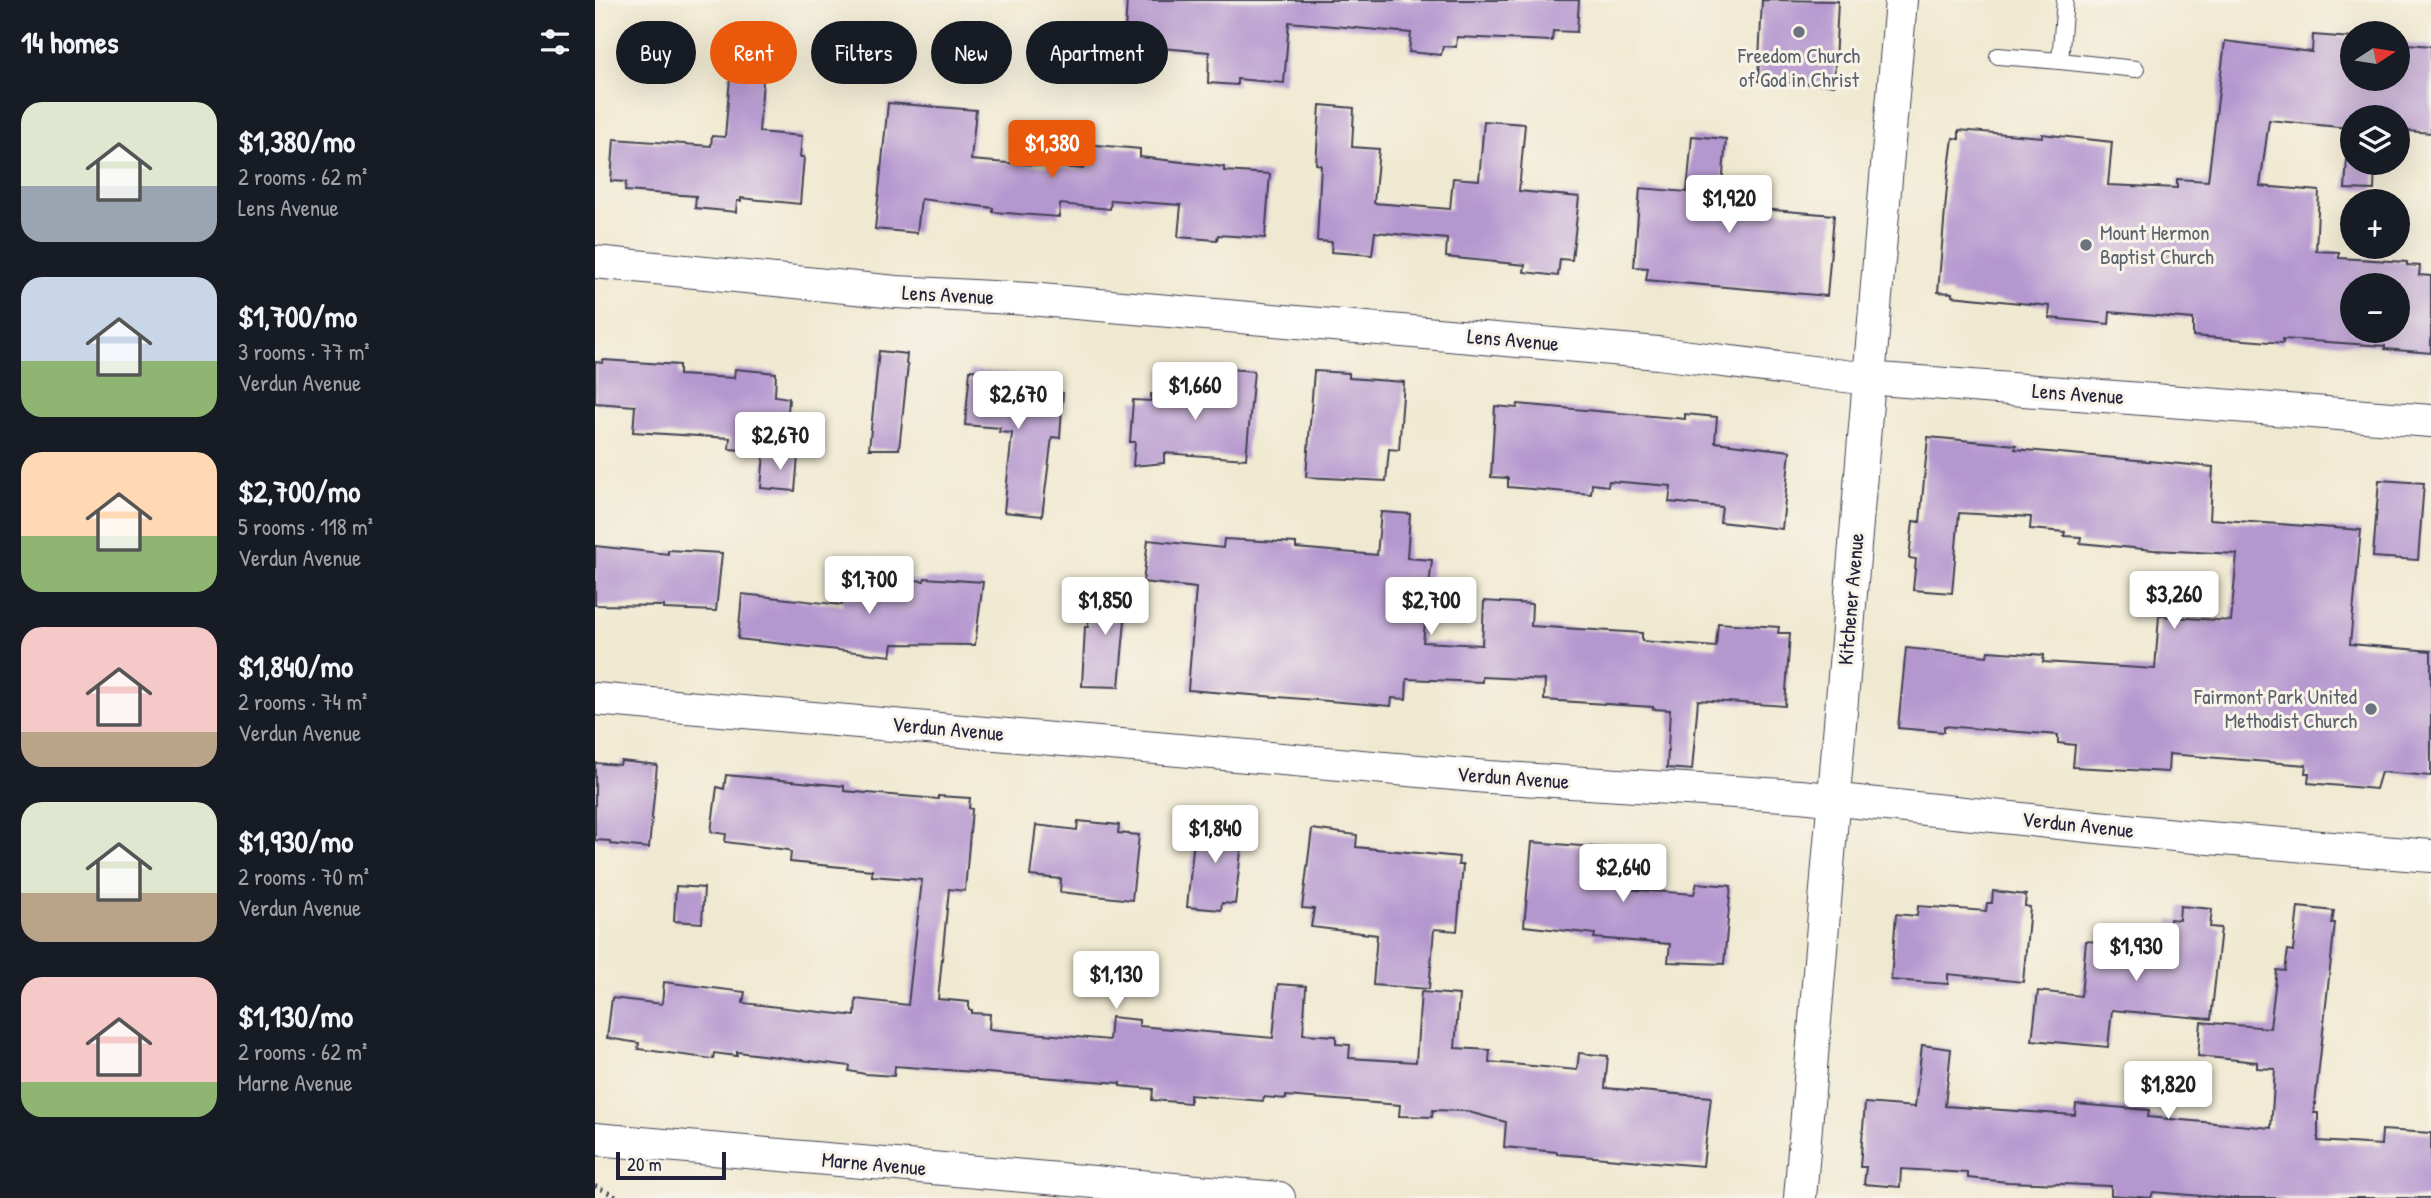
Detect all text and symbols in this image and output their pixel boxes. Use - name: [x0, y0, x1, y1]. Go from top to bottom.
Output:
- chip: Buy: [616, 21, 696, 84]
- chip: Rent: [710, 21, 797, 84]
- chip: Filters: [811, 21, 917, 84]
- chip: New: [931, 21, 1012, 84]
- chip: Apartment: [1026, 21, 1168, 84]
- north arrow: [2340, 21, 2410, 91]
- map controls: [2340, 21, 2410, 343]
- text: 14 homes: [21, 22, 119, 62]
- icon: filters: [536, 23, 574, 61]
- marker: Freedom Church of God in Christ: [1791, 24, 1807, 40]
- place label: Freedom Church of God in Christ: [1737, 41, 1860, 94]
- button: layers: [2340, 105, 2410, 175]
- pin: $1,380: [995, 120, 1109, 180]
- text: $1,380/mo: [238, 121, 355, 161]
- text: $1,380: [1024, 127, 1080, 158]
- icon: home: [77, 130, 161, 214]
- text: 2 rooms · 62 m²: [238, 161, 367, 192]
- pin: $1,920: [1672, 176, 1786, 235]
- text: $1,920: [1702, 182, 1756, 213]
- button: +: [2340, 189, 2410, 259]
- text: Lens Avenue: [238, 192, 339, 223]
- place label: Mount Hermon Baptist Church: [2100, 218, 2214, 271]
- marker: Mount Hermon Baptist Church: [2078, 237, 2094, 253]
- button: −: [2340, 273, 2410, 343]
- street label: Lens Avenue: [901, 278, 995, 311]
- text: $1,700/mo: [238, 296, 357, 336]
- icon: home: [77, 305, 161, 389]
- street label: Lens Avenue: [1466, 321, 1560, 358]
- text: 3 rooms · 77 m²: [238, 336, 370, 367]
- pin: $1,660: [1138, 362, 1252, 422]
- text: Verdun Avenue: [238, 367, 361, 398]
- text: $1,660: [1168, 369, 1222, 400]
- pin: $2,670: [961, 372, 1075, 431]
- street label: Lens Avenue: [2031, 376, 2125, 411]
- text: $2,670: [989, 378, 1047, 409]
- pin: $2,670: [723, 412, 837, 472]
- text: $2,670: [751, 419, 809, 450]
- text: $2,700/mo: [238, 471, 360, 511]
- icon: home: [77, 480, 161, 564]
- text: 5 rooms · 118 m²: [238, 511, 373, 542]
- street label: Kitchener Avenue: [1830, 532, 1871, 666]
- text: Verdun Avenue: [238, 542, 361, 573]
- pin: $1,700: [812, 556, 926, 616]
- text: $1,700: [841, 563, 897, 594]
- pin: $3,260: [2117, 572, 2231, 631]
- pin: $1,850: [1048, 578, 1162, 637]
- pin: $2,700: [1374, 578, 1488, 637]
- text: $3,260: [2146, 578, 2202, 609]
- text: $1,850: [1078, 584, 1132, 615]
- text: $2,700: [1401, 584, 1461, 615]
- text: $1,840/mo: [238, 646, 353, 686]
- icon: home: [77, 655, 161, 739]
- place label: Fairmont Park United Methodist Church: [2193, 682, 2357, 735]
- text: 2 rooms · 74 m²: [238, 686, 367, 717]
- marker: Fairmont Park United Methodist Church: [2363, 701, 2379, 717]
- street label: Verdun Avenue: [891, 709, 1005, 748]
- text: Verdun Avenue: [238, 717, 361, 748]
- street label: Verdun Avenue: [1456, 759, 1570, 796]
- street label: Verdun Avenue: [2021, 804, 2135, 845]
- pin: $1,840: [1158, 806, 1272, 865]
- text: $1,840: [1188, 812, 1242, 843]
- text: $1,930/mo: [238, 821, 353, 861]
- icon: home: [77, 830, 161, 914]
- pin: $2,640: [1566, 844, 1680, 904]
- text: $2,640: [1595, 851, 1651, 882]
- text: 2 rooms · 70 m²: [238, 861, 369, 892]
- text: Verdun Avenue: [238, 892, 361, 923]
- pin: $1,930: [2079, 923, 2193, 983]
- text: $1,930: [2109, 930, 2163, 961]
- pin: $1,130: [1059, 951, 1173, 1011]
- text: $1,130: [1089, 958, 1143, 989]
- text: $1,130/mo: [238, 996, 353, 1036]
- icon: home: [77, 1005, 161, 1089]
- text: 2 rooms · 62 m²: [238, 1036, 367, 1067]
- pin: $1,820: [2111, 1062, 2225, 1121]
- text: Marne Avenue: [238, 1067, 353, 1098]
- text: $1,820: [2140, 1068, 2196, 1099]
- street label: Marne Avenue: [821, 1144, 927, 1183]
- scale bar: [616, 1149, 726, 1181]
- text: 20 m: [627, 1151, 662, 1177]

